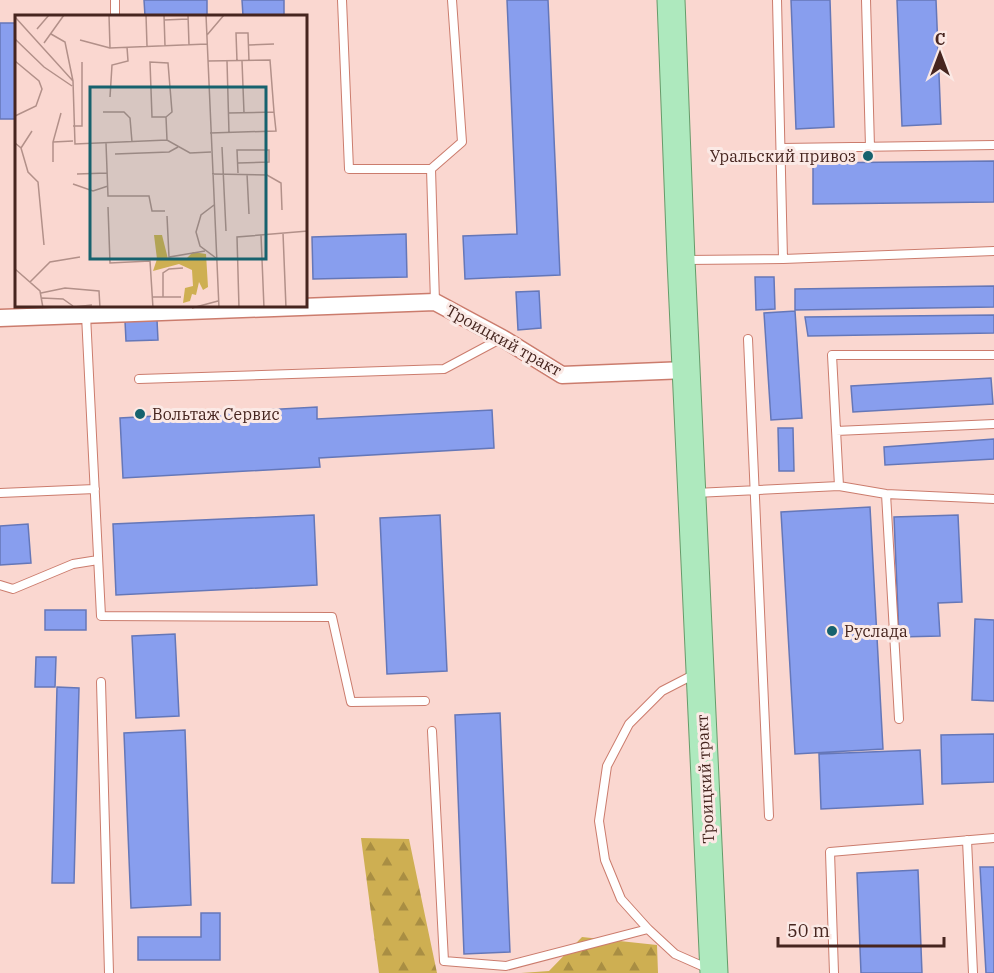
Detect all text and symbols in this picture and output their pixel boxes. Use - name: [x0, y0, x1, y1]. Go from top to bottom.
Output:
- inset map: [15, 15, 308, 308]
- north arrow: [910, 24, 970, 84]
- text: С: [935, 29, 945, 49]
- place label: Уральский привоз: [710, 146, 856, 166]
- marker: Уральский привоз: [861, 149, 875, 163]
- street label: Троицкий тракт: [443, 300, 565, 380]
- place label: Вольтаж Сервис: [152, 404, 280, 424]
- marker: Вольтаж Сервис: [133, 407, 147, 421]
- place label: Руслада: [844, 621, 908, 641]
- marker: Руслада: [825, 624, 839, 638]
- street label: Троицкий тракт: [692, 714, 718, 844]
- scale bar: [778, 910, 944, 948]
- text: 50 m: [787, 919, 830, 942]

